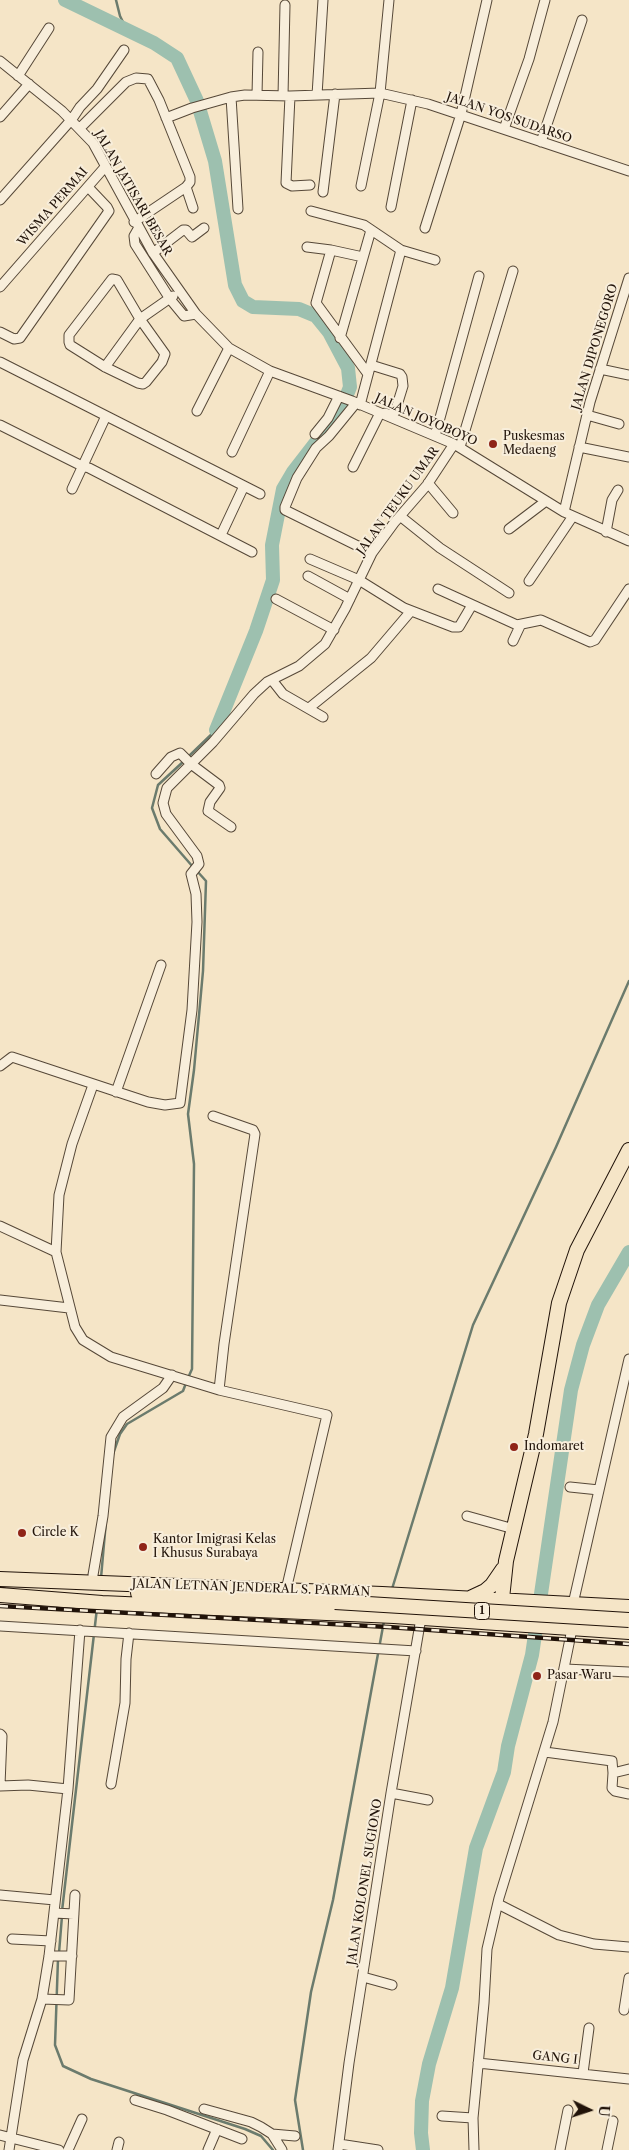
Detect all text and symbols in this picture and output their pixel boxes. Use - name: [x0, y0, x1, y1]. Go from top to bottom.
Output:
- street label: JALAN YOS SUDARSO: [444, 90, 574, 146]
- street label: JALAN JATISARI BESAR: [91, 128, 175, 258]
- street label: WISMA PERMAI: [15, 165, 91, 249]
- street label: JALAN DIPONEGORO: [569, 282, 621, 412]
- street label: JALAN JOYOBOYO: [373, 391, 479, 449]
- place label: Puskesmas Medaeng: [503, 430, 565, 458]
- marker: Puskesmas Medaeng: [487, 438, 499, 450]
- street label: JALAN TEUKU UMAR: [354, 444, 442, 558]
- place label: Indomaret: [524, 1440, 584, 1454]
- marker: Indomaret: [508, 1441, 520, 1453]
- place label: Circle K: [32, 1526, 79, 1540]
- marker: Circle K: [16, 1527, 28, 1539]
- place label: Kantor Imigrasi Kelas I Khusus Surabaya: [153, 1533, 276, 1561]
- marker: Kantor Imigrasi Kelas I Khusus Surabaya: [137, 1541, 149, 1553]
- street label: JALAN LETNAN JENDERAL S. PARMAN: [132, 1577, 370, 1599]
- road number: 1: [474, 1602, 490, 1620]
- place label: Pasar Waru: [547, 1669, 612, 1683]
- marker: Pasar Waru: [531, 1670, 543, 1682]
- street label: JALAN KOLONEL SUGIONO: [345, 1798, 385, 1966]
- street label: GANG I: [532, 2048, 578, 2068]
- north arrow: [564, 2085, 614, 2135]
- text: U: [595, 2105, 613, 2117]

